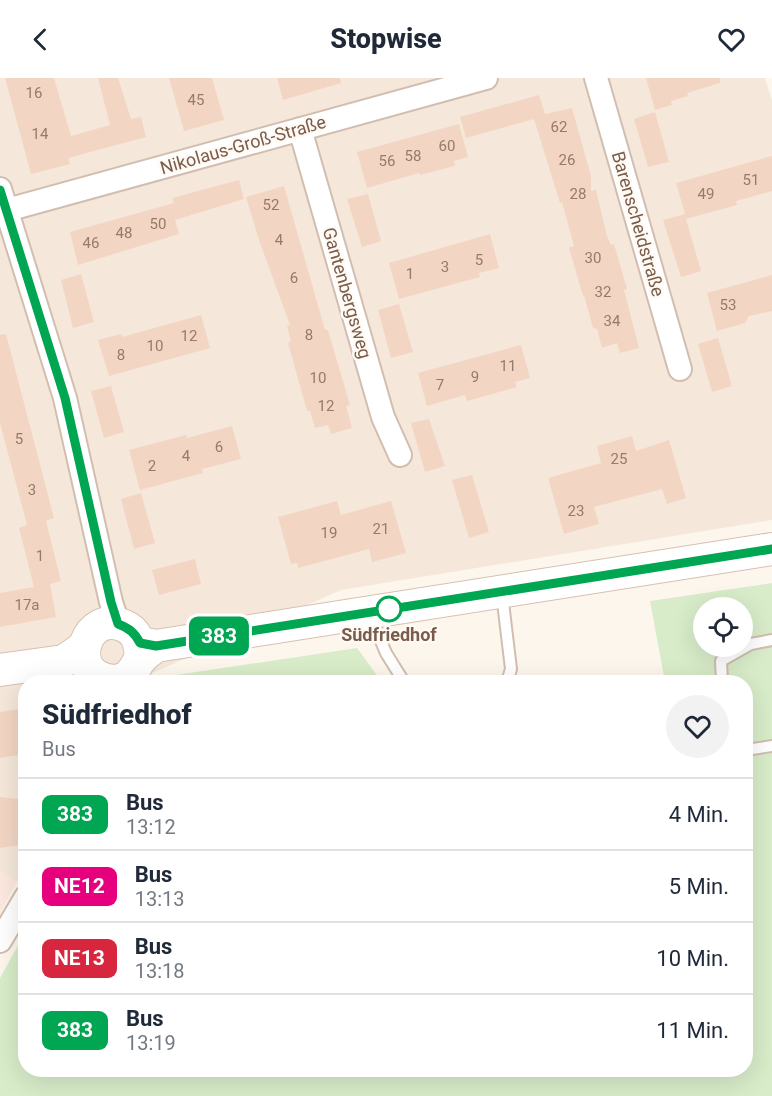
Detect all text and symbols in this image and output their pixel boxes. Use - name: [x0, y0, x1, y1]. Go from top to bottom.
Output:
- icon: back: [24, 23, 57, 56]
- text: Stopwise: [330, 23, 442, 55]
- icon: heart: [715, 23, 748, 56]
- house number: 16: [26, 84, 42, 102]
- house number: 45: [188, 91, 204, 109]
- street label: Nikolaus-Groß-Straße: [158, 111, 328, 178]
- house number: 62: [551, 118, 567, 136]
- house number: 14: [32, 125, 49, 143]
- house number: 60: [439, 137, 455, 155]
- house number: 58: [405, 147, 421, 165]
- street label: Barenscheidstraße: [608, 149, 669, 299]
- house number: 26: [559, 151, 575, 169]
- house number: 56: [379, 152, 395, 170]
- house number: 51: [743, 171, 759, 189]
- house number: 28: [570, 185, 586, 203]
- house number: 49: [698, 185, 714, 203]
- house number: 52: [263, 196, 279, 214]
- house number: 50: [150, 215, 166, 233]
- house number: 48: [116, 224, 132, 242]
- street label: Gantenbergsweg: [319, 225, 376, 361]
- house number: 4: [275, 231, 284, 249]
- house number: 46: [83, 234, 99, 252]
- house number: 30: [585, 249, 601, 267]
- house number: 5: [475, 251, 483, 269]
- house number: 3: [441, 258, 449, 276]
- house number: 1: [406, 265, 414, 283]
- house number: 6: [290, 269, 298, 287]
- house number: 32: [595, 283, 611, 301]
- house number: 53: [720, 296, 736, 314]
- house number: 34: [604, 312, 621, 330]
- house number: 8: [305, 326, 313, 344]
- house number: 12: [181, 327, 197, 345]
- house number: 10: [147, 337, 163, 355]
- house number: 8: [117, 346, 125, 364]
- house number: 11: [500, 357, 516, 375]
- house number: 9: [471, 368, 479, 386]
- house number: 10: [310, 369, 326, 387]
- house number: 7: [436, 376, 444, 394]
- house number: 12: [318, 397, 334, 415]
- house number: 5: [15, 430, 23, 448]
- house number: 6: [215, 438, 223, 456]
- house number: 4: [182, 447, 191, 465]
- house number: 25: [611, 450, 627, 468]
- house number: 2: [148, 457, 156, 475]
- house number: 3: [28, 481, 36, 499]
- house number: 23: [568, 502, 584, 520]
- house number: 21: [373, 520, 389, 538]
- house number: 19: [321, 524, 337, 542]
- house number: 1: [36, 547, 44, 565]
- house number: 17a: [14, 596, 40, 614]
- marker: Südfriedhof: [376, 596, 402, 622]
- map controls: [693, 597, 753, 657]
- button: locate: [693, 597, 753, 657]
- line badge: 383: [184, 616, 254, 656]
- text: 383: [201, 624, 237, 648]
- place label: Südfriedhof: [341, 624, 437, 645]
- button: heart: [666, 695, 729, 758]
- text: Südfriedhof: [42, 698, 192, 731]
- text: Bus: [42, 737, 76, 761]
- text: Bus: [126, 790, 164, 815]
- text: 383: [57, 802, 93, 826]
- text: 4 Min.: [669, 802, 729, 827]
- text: 13:12: [126, 815, 176, 839]
- text: Bus: [135, 862, 172, 887]
- text: NE12: [54, 874, 105, 898]
- text: 5 Min.: [669, 874, 729, 899]
- text: 13:13: [135, 887, 185, 911]
- text: Bus: [135, 934, 172, 959]
- text: NE13: [54, 946, 105, 970]
- text: 10 Min.: [656, 946, 729, 971]
- text: 13:18: [135, 959, 185, 983]
- text: Bus: [126, 1006, 164, 1031]
- text: 383: [57, 1018, 93, 1042]
- text: 11 Min.: [656, 1018, 729, 1043]
- text: 13:19: [126, 1031, 176, 1055]

